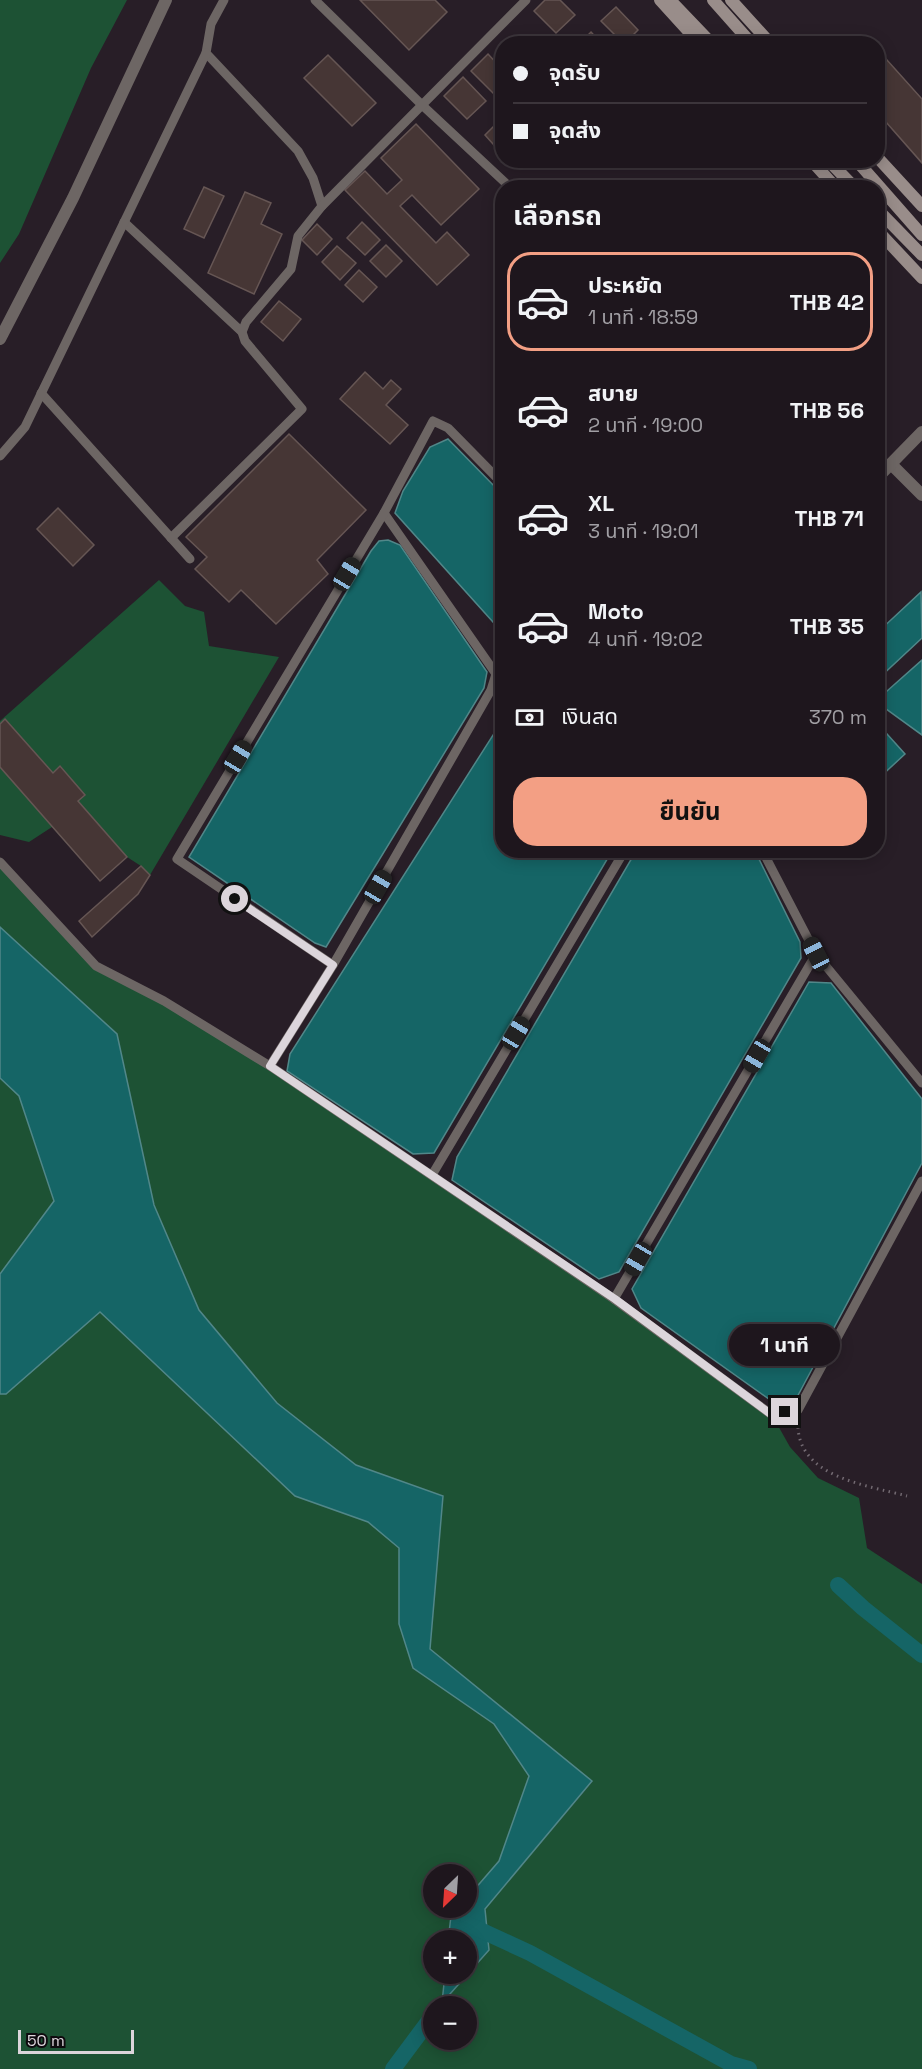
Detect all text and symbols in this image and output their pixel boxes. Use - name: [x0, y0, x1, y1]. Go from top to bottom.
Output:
- text: จุดรับ: [549, 58, 601, 86]
- text: จุดส่ง: [549, 116, 601, 144]
- text: เลือกรถ: [513, 198, 602, 233]
- text: ประหยัด: [588, 271, 663, 299]
- icon: car: [516, 275, 570, 329]
- text: THB 42: [789, 288, 864, 316]
- text: 1 นาที · 18:59: [588, 304, 698, 330]
- text: สบาย: [588, 379, 638, 407]
- icon: car: [516, 383, 570, 437]
- text: THB 56: [790, 396, 864, 424]
- text: 2 นาที · 19:00: [588, 412, 703, 438]
- text: XL: [588, 489, 614, 517]
- icon: car: [516, 491, 570, 545]
- text: THB 71: [795, 504, 864, 532]
- text: 3 นาที · 19:01: [588, 518, 699, 544]
- car: [330, 554, 364, 594]
- text: Moto: [588, 597, 644, 625]
- icon: car: [516, 599, 570, 653]
- text: THB 35: [790, 612, 864, 640]
- text: 4 นาที · 19:02: [588, 626, 703, 652]
- icon: cash: [513, 701, 546, 734]
- text: เงินสด: [561, 702, 618, 730]
- text: 370 m: [809, 704, 867, 730]
- car: [221, 737, 255, 777]
- button: ยืนยัน: [513, 777, 867, 846]
- car: [361, 867, 395, 907]
- route start: [221, 885, 248, 912]
- car: [800, 934, 832, 974]
- car: [499, 1013, 533, 1053]
- car: [740, 1036, 774, 1076]
- car: [621, 1239, 655, 1279]
- callout: 1 นาที: [730, 1325, 840, 1367]
- text: 1 นาที: [760, 1332, 809, 1358]
- route end: [771, 1398, 798, 1425]
- north arrow: [423, 1864, 477, 1918]
- map controls: [423, 1864, 477, 2050]
- button: +: [423, 1930, 477, 1984]
- button: −: [423, 1996, 477, 2050]
- scale bar: [18, 2027, 134, 2054]
- text: 50 m: [27, 2030, 65, 2051]

